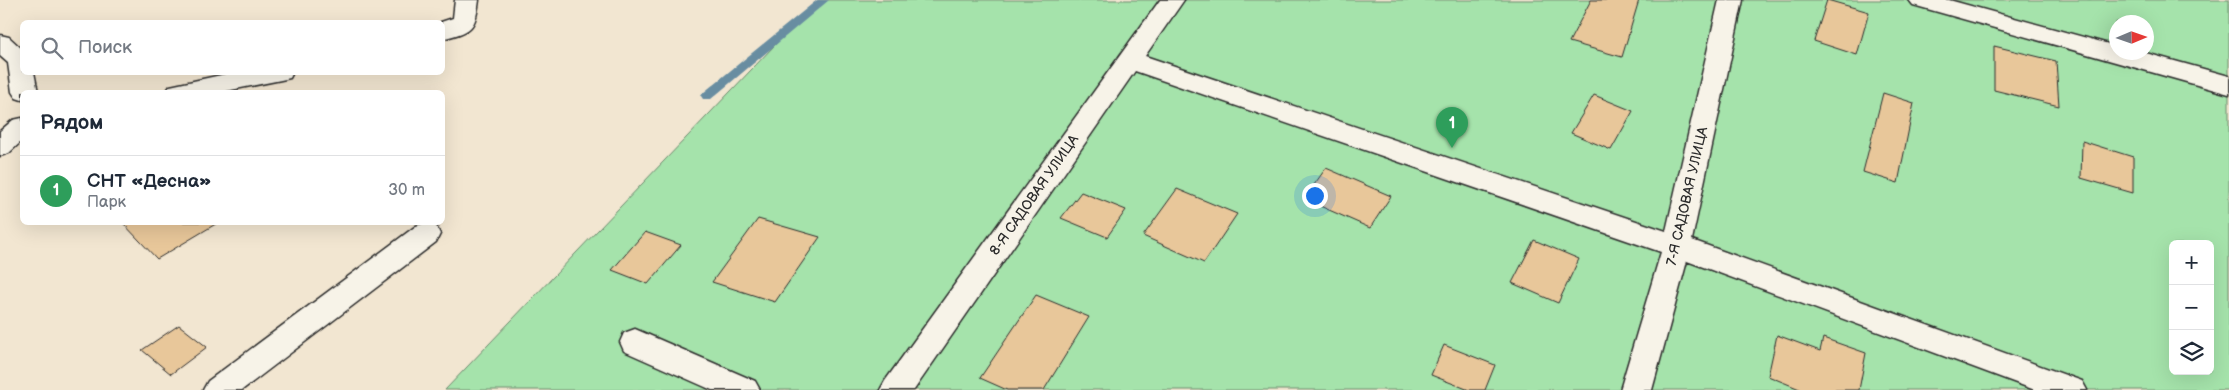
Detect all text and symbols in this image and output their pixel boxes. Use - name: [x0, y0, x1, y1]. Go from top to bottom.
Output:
- north arrow: [2109, 15, 2154, 60]
- search box: [20, 20, 445, 75]
- icon: search: [38, 34, 66, 62]
- text: Поиск: [78, 36, 132, 59]
- pin: 1: [1436, 107, 1468, 148]
- text: Рядом: [40, 110, 103, 135]
- street label: 7-Я САДОВАЯ УЛИЦА: [1663, 124, 1711, 267]
- street label: 8-Я САДОВАЯ УЛИЦА: [986, 131, 1082, 259]
- text: СНТ «Десна»: [87, 170, 211, 193]
- text: 1: [53, 181, 59, 200]
- text: 30 m: [388, 181, 425, 200]
- your location: [1302, 183, 1328, 209]
- text: Парк: [87, 193, 126, 212]
- map controls: [2169, 240, 2214, 375]
- button: +: [2169, 240, 2214, 285]
- button: −: [2169, 285, 2214, 330]
- button: layers: [2169, 330, 2214, 375]

